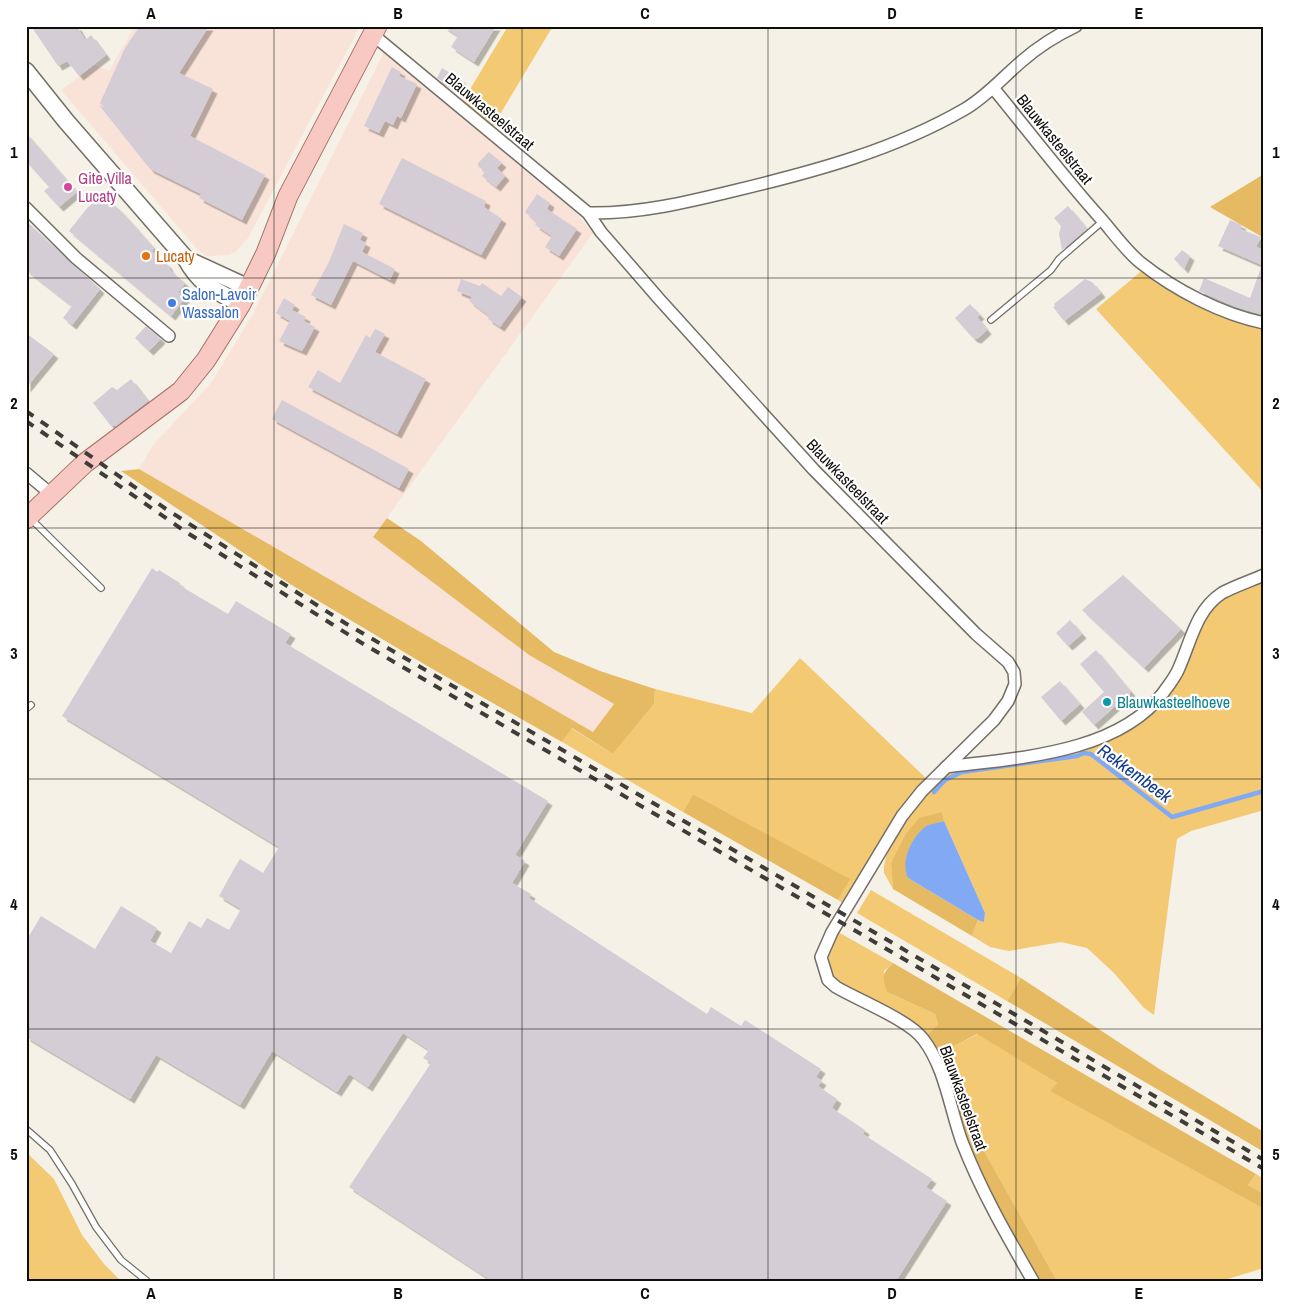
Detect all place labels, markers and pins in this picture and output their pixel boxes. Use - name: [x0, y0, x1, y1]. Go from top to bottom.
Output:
- place label: Gite Villa Lucaty: [78, 167, 132, 207]
- marker: Gite Villa Lucaty: [62, 181, 74, 193]
- place label: Lucaty: [156, 245, 195, 267]
- marker: Lucaty: [140, 250, 152, 262]
- place label: Salon-Lavoir Wassalon: [182, 283, 257, 323]
- marker: Salon-Lavoir Wassalon: [166, 297, 178, 309]
- place label: Blauwkasteelhoeve: [1117, 691, 1230, 713]
- marker: Blauwkasteelhoeve: [1101, 696, 1113, 708]

